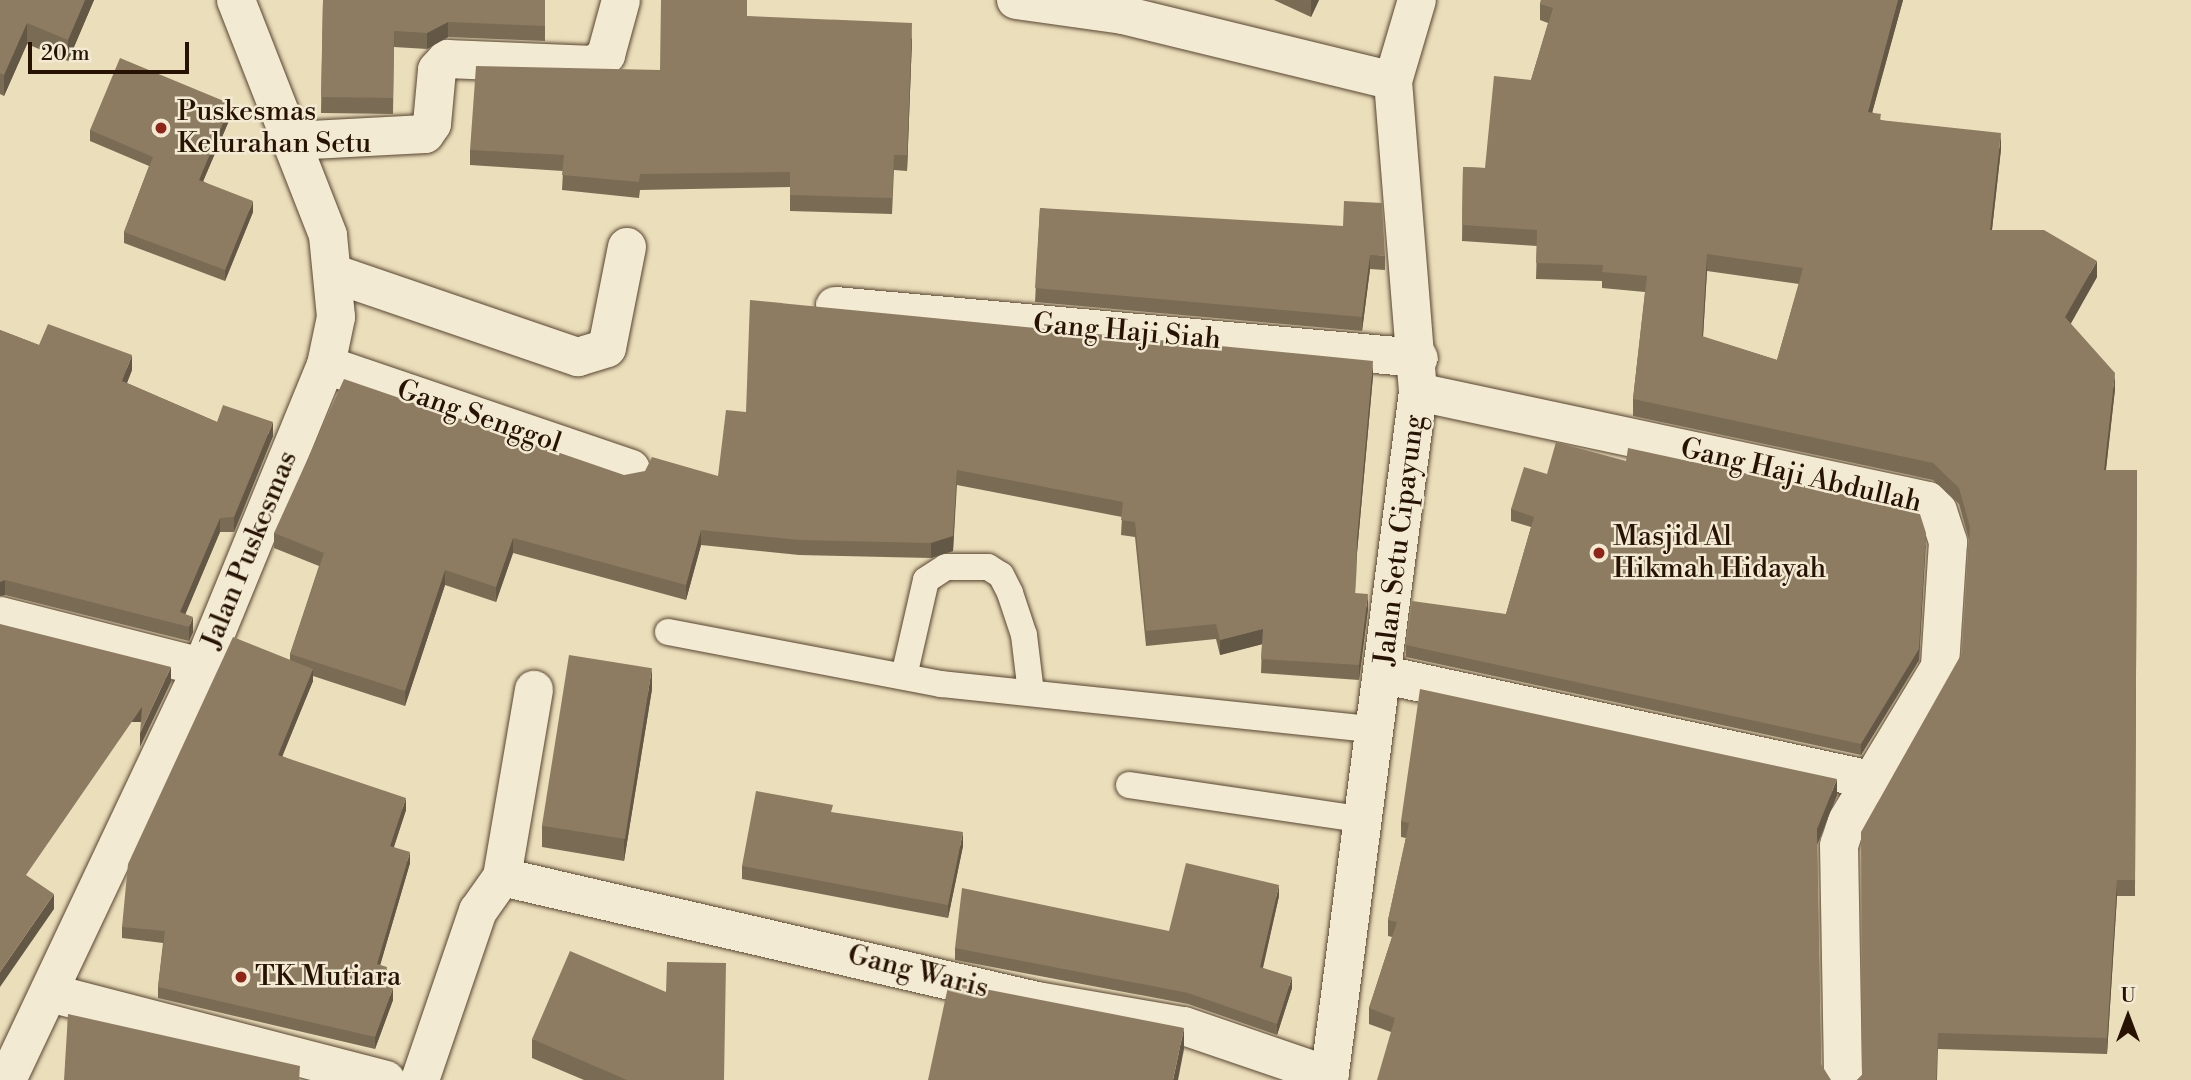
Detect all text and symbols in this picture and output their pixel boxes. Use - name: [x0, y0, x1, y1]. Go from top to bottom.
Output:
- scale bar: [32, 28, 192, 72]
- text: 20 m: [41, 41, 90, 67]
- place label: Puskesmas Kelurahan Setu: [177, 95, 371, 161]
- marker: Puskesmas Kelurahan Setu: [151, 118, 171, 138]
- street label: Gang Haji Siah: [1032, 307, 1222, 357]
- street label: Gang Senggol: [392, 373, 566, 461]
- street label: Jalan Setu Cipayung: [1368, 413, 1432, 667]
- street label: Gang Haji Abdullah: [1677, 432, 1925, 520]
- street label: Jalan Puskesmas: [195, 446, 305, 654]
- place label: Masjid Al Hikmah Hidayah: [1613, 520, 1826, 586]
- marker: Masjid Al Hikmah Hidayah: [1591, 545, 1607, 561]
- street label: Gang Waris: [844, 938, 992, 1006]
- place label: TK Mutiara: [255, 960, 401, 994]
- marker: TK Mutiara: [233, 969, 249, 985]
- north arrow: [2093, 982, 2163, 1052]
- text: U: [2121, 984, 2135, 1008]

